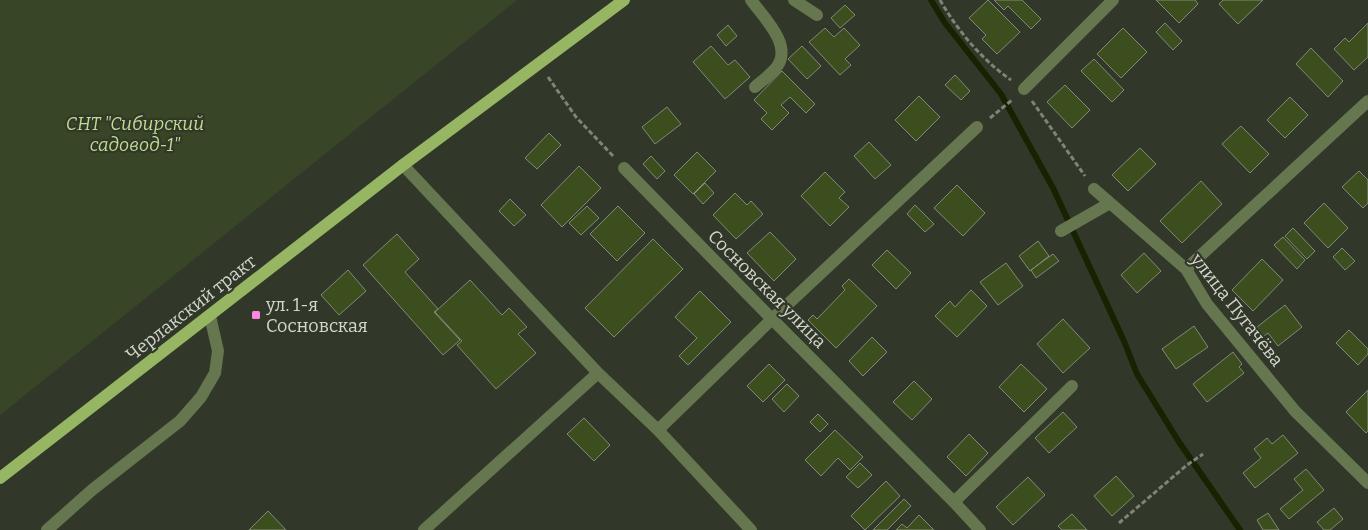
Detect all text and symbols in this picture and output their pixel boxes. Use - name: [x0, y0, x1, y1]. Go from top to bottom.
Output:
- park label: СНТ "Сибирский садовод-1": [66, 113, 204, 156]
- street label: Сосновская улица: [703, 225, 831, 353]
- street label: улица Пугачёва: [1185, 248, 1288, 371]
- street label: Черлакский тракт: [122, 250, 260, 366]
- place label: ул. 1-я Сосновская: [265, 294, 368, 337]
- marker: ул. 1-я Сосновская: [250, 309, 262, 321]

